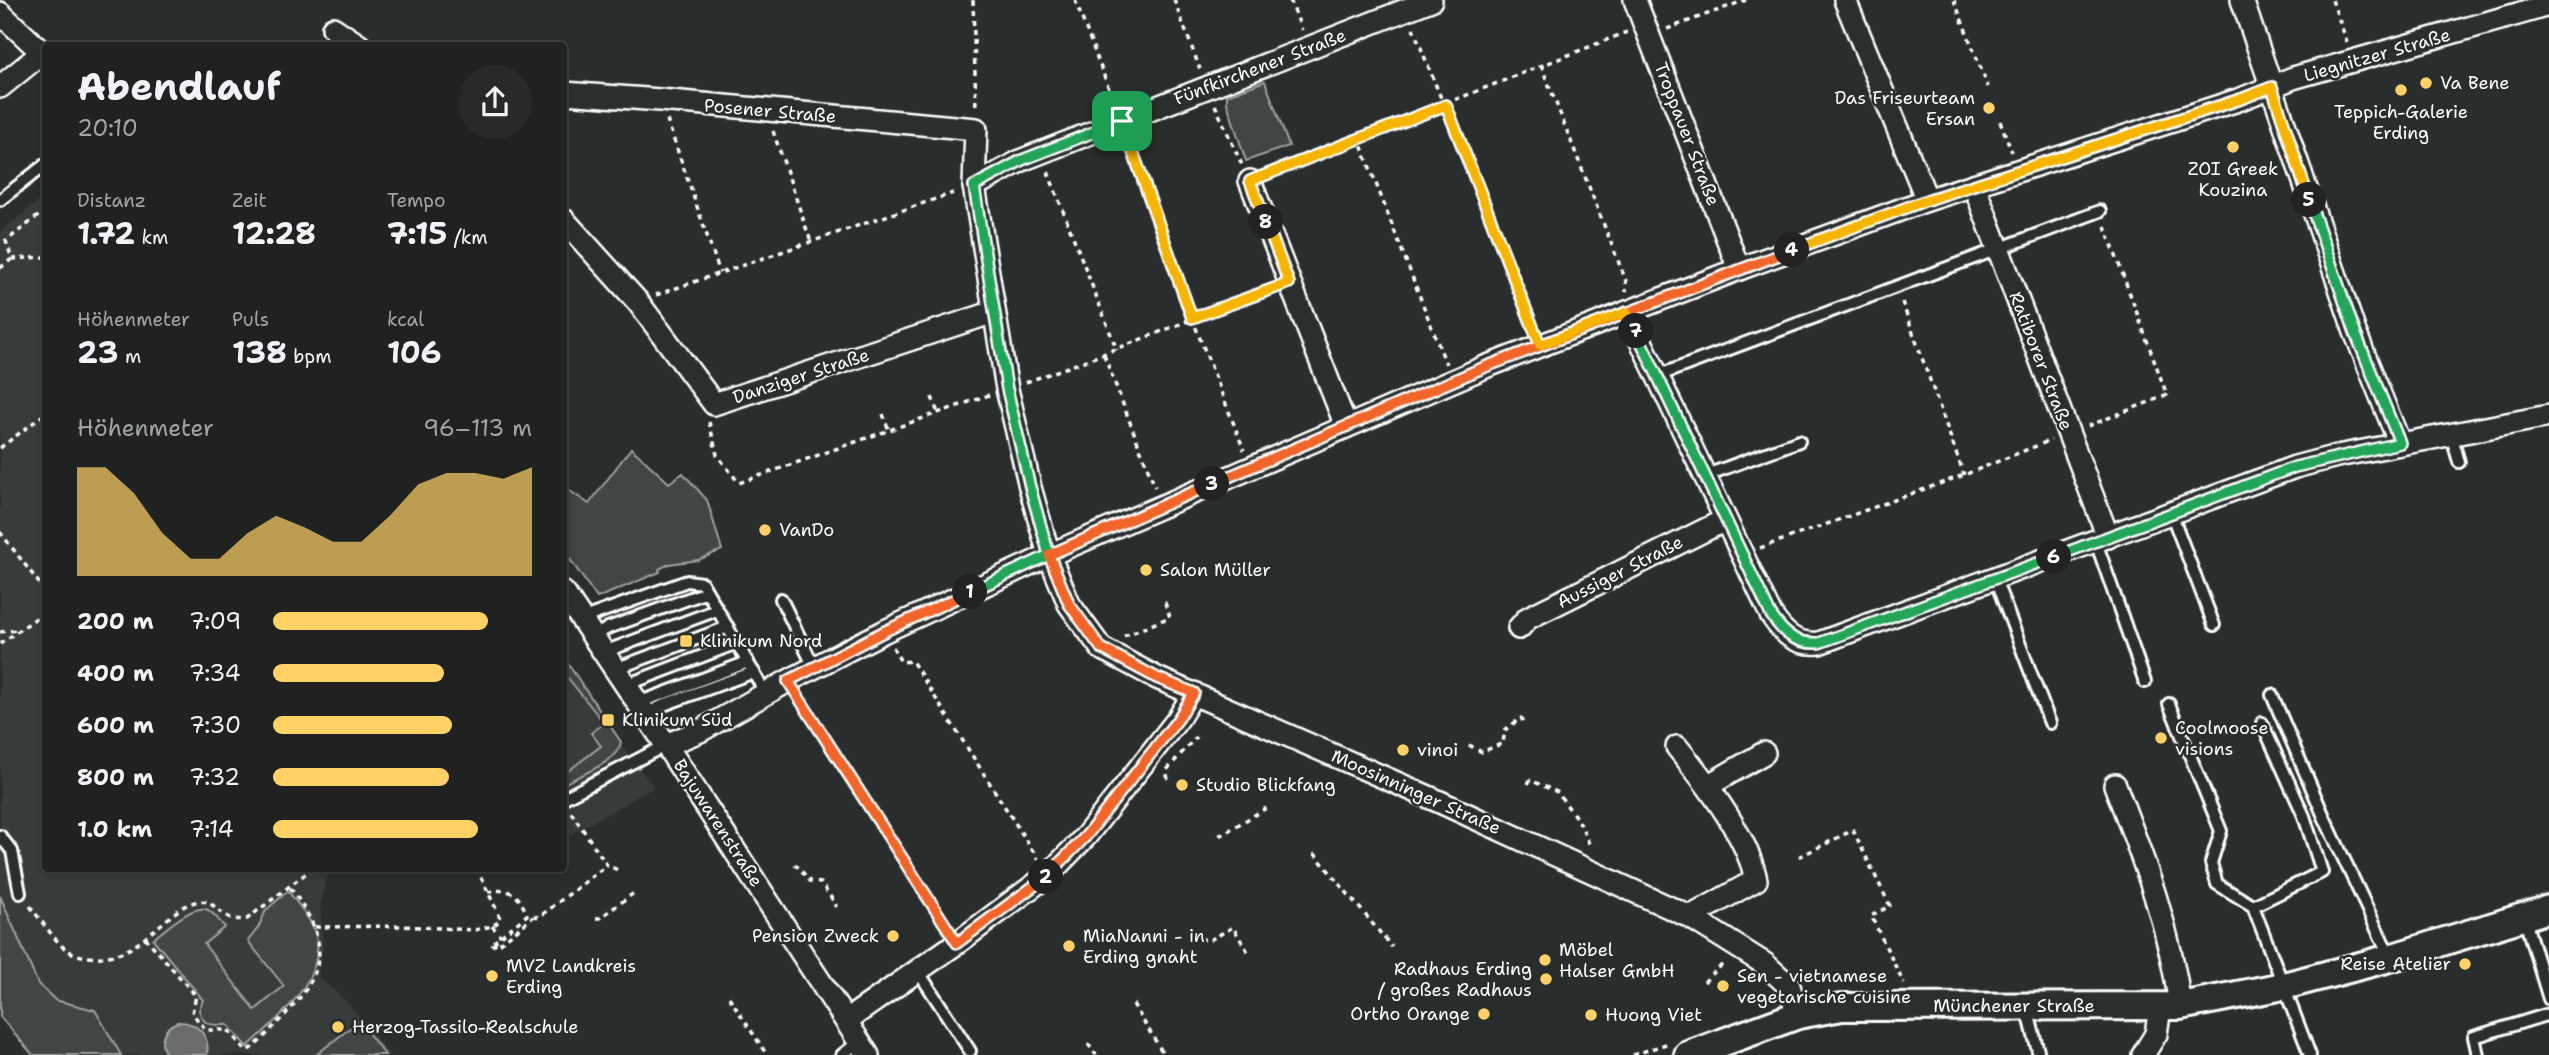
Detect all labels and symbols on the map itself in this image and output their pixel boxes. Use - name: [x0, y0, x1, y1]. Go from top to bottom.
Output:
- street label: Fünfkirchener Straße: [1170, 23, 1350, 111]
- street label: Liegnitzer Straße: [2301, 23, 2453, 87]
- street label: Troppauer Straße: [1649, 59, 1725, 209]
- place label: Va Bene: [2440, 71, 2510, 95]
- marker: Va Bene: [2418, 75, 2434, 91]
- marker: Teppich-Galerie Erding: [2393, 82, 2409, 98]
- place label: Das Friseurteam Ersan: [1834, 86, 1975, 131]
- pin: [1092, 91, 1152, 151]
- street label: Posener Straße: [703, 93, 837, 129]
- marker: Das Friseurteam Ersan: [1981, 100, 1997, 116]
- place label: Teppich-Galerie Erding: [2334, 100, 2468, 145]
- marker: ZOI Greek Kouzina: [2225, 139, 2241, 155]
- place label: ZOI Greek Kouzina: [2188, 157, 2278, 202]
- pin: 5: [2292, 182, 2326, 218]
- pin: 8: [1248, 204, 1284, 240]
- pin: 4: [1774, 232, 1810, 268]
- street label: Ratiborer Straße: [2004, 288, 2078, 434]
- pin: 7: [1618, 314, 1654, 348]
- street label: Danziger Straße: [730, 343, 872, 409]
- pin: 3: [1194, 466, 1230, 502]
- place label: VanDo: [779, 518, 834, 542]
- marker: VanDo: [757, 522, 773, 538]
- street label: Aussiger Straße: [1553, 530, 1687, 614]
- pin: 6: [2036, 540, 2072, 574]
- place label: Salon Müller: [1160, 558, 1271, 582]
- marker: Salon Müller: [1138, 562, 1154, 578]
- pin: 1: [953, 574, 988, 610]
- place label: Klinikum Nord: [700, 629, 822, 653]
- marker: Klinikum Nord: [678, 633, 694, 649]
- place label: Klinikum Süd: [622, 708, 733, 732]
- marker: Klinikum Süd: [600, 712, 616, 728]
- place label: Coolmoose visions: [2175, 716, 2269, 761]
- marker: Coolmoose visions: [2153, 730, 2169, 746]
- place label: vinoi: [1417, 738, 1458, 762]
- marker: vinoi: [1395, 742, 1411, 758]
- street label: Moosinninger Straße: [1327, 744, 1505, 840]
- street label: Bajuwarenstraße: [668, 754, 768, 892]
- place label: Studio Blickfang: [1196, 773, 1336, 797]
- marker: Studio Blickfang: [1174, 777, 1190, 793]
- pin: 2: [1028, 860, 1064, 894]
- place label: Pension Zweck: [752, 924, 879, 948]
- place label: MiaNanni - in Erding gnaht: [1083, 924, 1205, 969]
- marker: Pension Zweck: [885, 928, 901, 944]
- marker: MiaNanni - in Erding gnaht: [1061, 938, 1077, 954]
- place label: Möbel Halser GmbH: [1559, 938, 1675, 983]
- marker: Möbel Halser GmbH: [1537, 952, 1553, 968]
- place label: Reise Atelier: [2341, 952, 2451, 976]
- place label: MVZ Landkreis Erding: [506, 954, 636, 999]
- marker: Reise Atelier: [2457, 956, 2473, 972]
- place label: Radhaus Erding / großes Radhaus: [1378, 957, 1532, 1002]
- place label: Sen - vietnamese vegetarische cuisine: [1737, 964, 1911, 1009]
- marker: MVZ Landkreis Erding: [484, 968, 500, 984]
- marker: Radhaus Erding / großes Radhaus: [1538, 971, 1554, 987]
- marker: Sen - vietnamese vegetarische cuisine: [1715, 978, 1731, 994]
- street label: Münchener Straße: [1933, 994, 2095, 1018]
- place label: Ortho Orange: [1350, 1002, 1470, 1026]
- place label: Huong Viet: [1605, 1003, 1702, 1027]
- marker: Ortho Orange: [1476, 1006, 1492, 1022]
- marker: Huong Viet: [1583, 1007, 1599, 1023]
- place label: Herzog-Tassilo-Realschule: [352, 1015, 578, 1039]
- marker: Herzog-Tassilo-Realschule: [330, 1019, 346, 1035]

